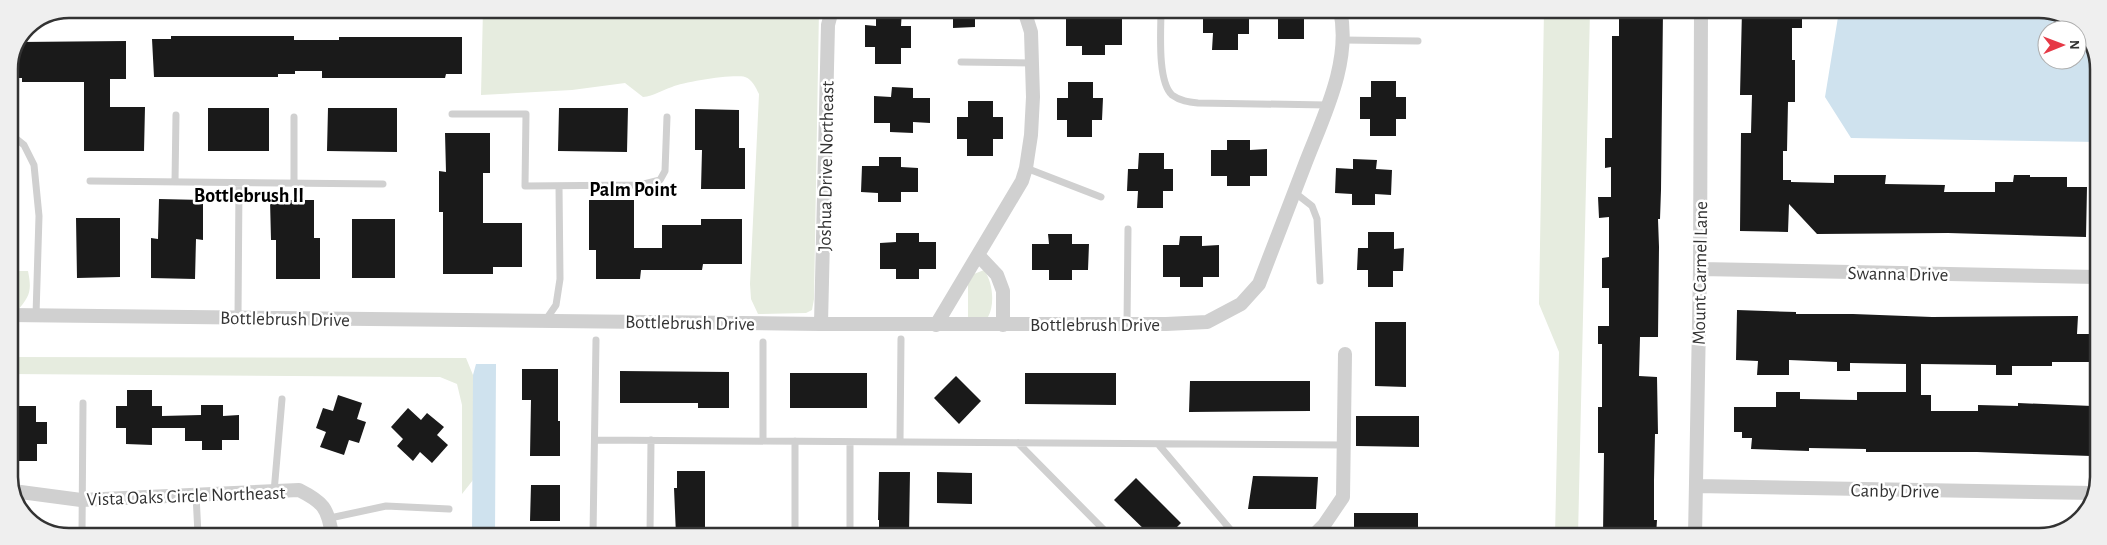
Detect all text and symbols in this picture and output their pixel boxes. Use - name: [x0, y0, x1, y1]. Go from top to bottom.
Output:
- north arrow: [2037, 20, 2087, 70]
- text: N: [2067, 40, 2081, 50]
- street label: Joshua Drive Northeast: [816, 81, 837, 251]
- district label: Palm Point: [589, 180, 677, 200]
- district label: Bottlebrush II: [194, 186, 304, 206]
- street label: Mount Carmel Lane: [1690, 201, 1711, 345]
- street label: Swanna Drive: [1848, 264, 1948, 285]
- street label: Bottlebrush Drive: [220, 309, 350, 330]
- street label: Bottlebrush Drive: [625, 313, 755, 334]
- street label: Bottlebrush Drive: [1030, 316, 1160, 335]
- street label: Canby Drive: [1851, 481, 1939, 502]
- street label: Vista Oaks Circle Northeast: [86, 484, 286, 509]

